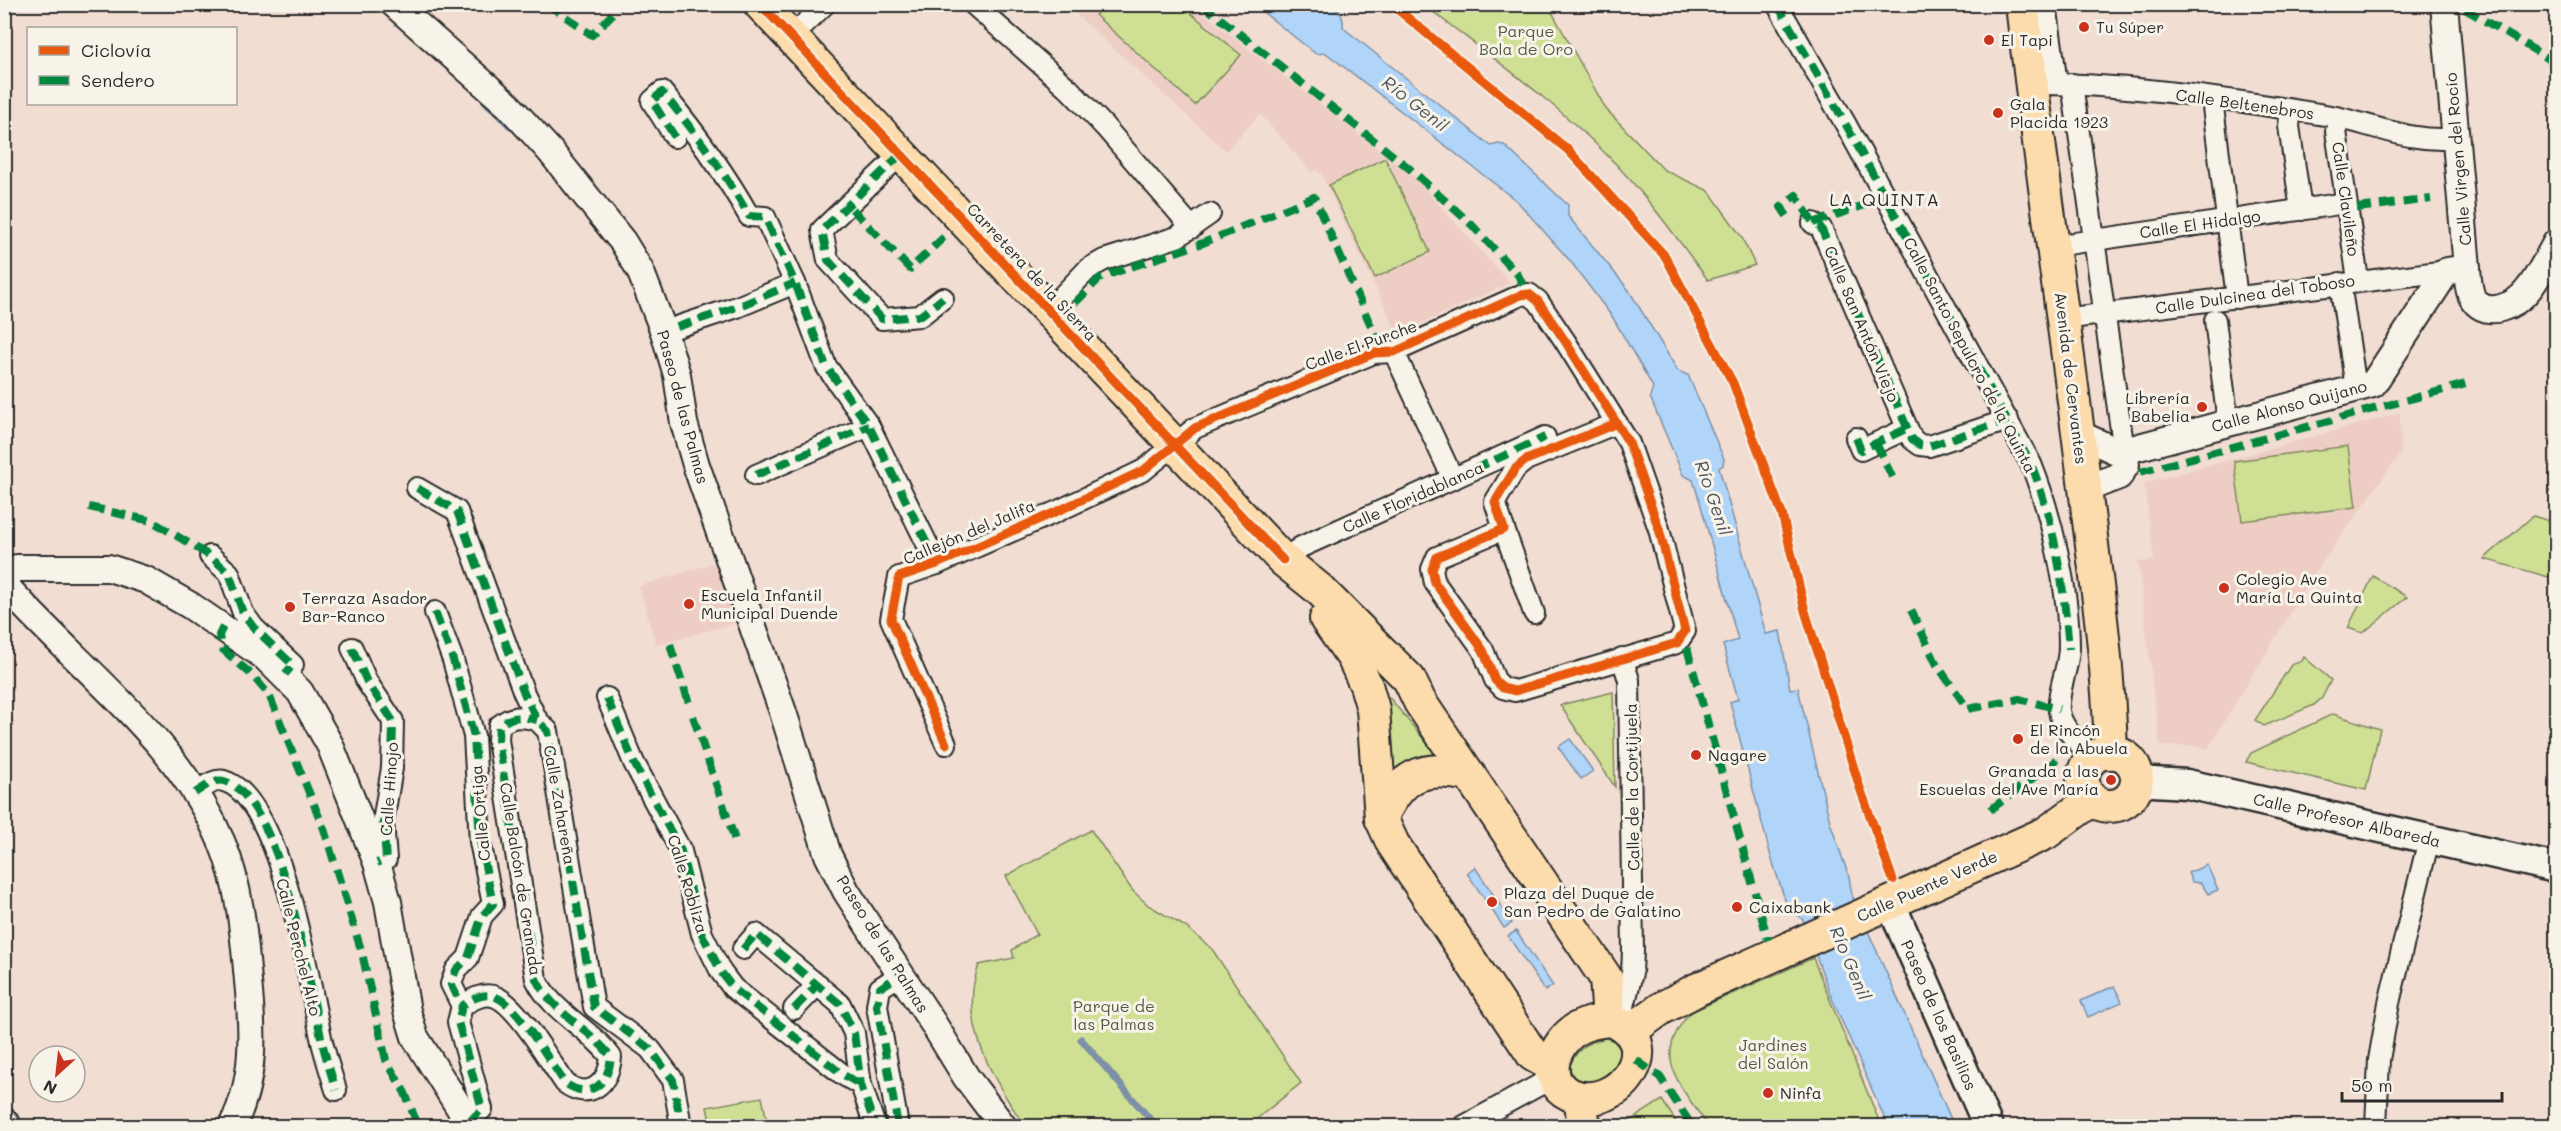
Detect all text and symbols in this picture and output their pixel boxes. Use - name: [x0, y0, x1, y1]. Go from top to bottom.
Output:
- place label: Tu Súper: [2096, 16, 2164, 37]
- park label: Parque Bola de Oro: [1479, 20, 1573, 59]
- marker: Tu Súper: [2077, 20, 2091, 34]
- legend: [27, 27, 237, 105]
- place label: El Tapi: [2001, 29, 2053, 50]
- marker: El Tapi: [1982, 33, 1996, 47]
- text: Ciclovía: [81, 38, 152, 62]
- text: Sendero: [81, 68, 155, 92]
- water label: Río Genil: [1377, 70, 1454, 137]
- street label: Calle Virgen del Rocío: [2439, 72, 2476, 246]
- street label: Calle Beltenebros: [2175, 83, 2316, 124]
- place label: Gala Placida 1923: [2010, 93, 2108, 132]
- marker: Gala Placida 1923: [1991, 106, 2005, 120]
- street label: Calle Clavileño: [2328, 140, 2365, 258]
- district label: LA QUINTA: [1830, 187, 1940, 211]
- street label: Carretera de la Sierra: [963, 198, 1102, 345]
- street label: Calle El Hidalgo: [2138, 205, 2262, 242]
- street label: Calle Santo Sepulcro de la Quinta: [1899, 233, 2042, 476]
- street label: Calle San Antón Viejo: [1820, 242, 1905, 405]
- street label: Calle Dulcinea del Toboso: [2154, 269, 2356, 318]
- street label: Avenida de Cervantes: [2051, 291, 2092, 465]
- street label: Calle El Purche: [1302, 315, 1420, 375]
- street label: Paseo de las Palmas: [653, 328, 714, 486]
- street label: Calle Alonso Quijano: [2209, 375, 2369, 436]
- place label: Librería Babelia: [2126, 387, 2190, 426]
- marker: Librería Babelia: [2195, 400, 2209, 414]
- street label: Calle Floridablanca: [1339, 456, 1487, 537]
- water label: Río Genil: [1690, 457, 1738, 539]
- street label: Callejón del Jalifa: [900, 494, 1038, 569]
- place label: Colegio Ave María La Quinta: [2236, 568, 2362, 607]
- marker: Colegio Ave María La Quinta: [2217, 581, 2231, 595]
- place label: Escuela Infantil Municipal Duende: [701, 584, 838, 623]
- place label: Terraza Asador Bar-Ranco: [302, 587, 427, 626]
- marker: Escuela Infantil Municipal Duende: [682, 597, 696, 611]
- marker: Terraza Asador Bar-Ranco: [283, 600, 297, 614]
- street label: Calle de la Cortijuela: [1620, 703, 1643, 871]
- place label: El Rincón de la Abuela: [2030, 719, 2128, 758]
- marker: El Rincón de la Abuela: [2011, 732, 2025, 746]
- street label: Calle Hinojo: [375, 741, 402, 837]
- street label: Calle Zahareña: [540, 744, 581, 866]
- place label: Nagare: [1708, 744, 1767, 765]
- marker: Nagare: [1689, 748, 1703, 762]
- place label: Granada a las Escuelas del Ave María: [1919, 760, 2099, 799]
- street label: Calle Ortiga: [465, 764, 494, 862]
- marker: Granada a las Escuelas del Ave María: [2104, 773, 2118, 787]
- street label: Calle Balcón de Granada: [496, 781, 547, 977]
- street label: Calle Profesor Albareda: [2251, 788, 2443, 851]
- street label: Calle Robliza: [664, 832, 713, 936]
- street label: Calle Puente Verde: [1853, 845, 2001, 926]
- street label: Paseo de las Palmas: [833, 871, 934, 1016]
- street label: Calle Perchel Alto: [272, 876, 327, 1018]
- place label: Plaza del Duque de San Pedro de Galatino: [1504, 882, 1681, 921]
- marker: Plaza del Duque de San Pedro de Galatino: [1485, 895, 1499, 909]
- place label: Caixabank: [1749, 896, 1831, 917]
- marker: Caixabank: [1730, 900, 1744, 914]
- water label: Río Genil: [1825, 922, 1877, 1004]
- street label: Paseo de los Basilios: [1897, 936, 1982, 1093]
- park label: Parque de las Palmas: [1073, 995, 1155, 1034]
- park label: Jardines del Salón: [1738, 1034, 1808, 1073]
- north arrow: [27, 1044, 87, 1104]
- scale bar: [2342, 1065, 2502, 1103]
- text: 50 m: [2351, 1073, 2393, 1097]
- text: N: [40, 1076, 60, 1100]
- place label: Ninfa: [1780, 1082, 1822, 1103]
- marker: Ninfa: [1761, 1086, 1775, 1100]

